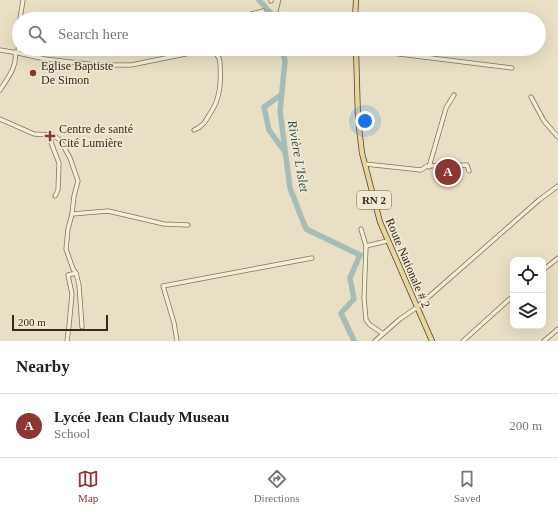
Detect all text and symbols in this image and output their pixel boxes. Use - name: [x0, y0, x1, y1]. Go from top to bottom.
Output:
- search box: [12, 12, 546, 56]
- icon: search: [26, 23, 48, 45]
- text: Search here: [58, 26, 128, 42]
- place label: Eglise Baptiste De Simon: [41, 59, 113, 87]
- marker: Eglise Baptiste De Simon: [28, 68, 38, 78]
- your location: [355, 111, 375, 131]
- water label: Rivière L'Islet: [285, 118, 312, 194]
- place label: Centre de santé Cité Lumière: [59, 122, 133, 150]
- marker: Centre de santé Cité Lumière: [44, 130, 56, 142]
- pin: A: [435, 157, 461, 187]
- road number: RN 2: [357, 191, 391, 209]
- street label: Route Nationale # 2: [383, 216, 433, 310]
- map controls: [510, 257, 546, 329]
- button: locate: [510, 257, 546, 293]
- button: layers: [510, 293, 546, 329]
- scale bar: [12, 313, 108, 332]
- text: 200 m: [18, 316, 46, 328]
- text: Nearby: [16, 357, 70, 376]
- text: Lycée Jean Claudy Museau: [54, 409, 229, 425]
- text: A: [24, 418, 34, 433]
- text: 200 m: [509, 418, 542, 433]
- text: School: [54, 426, 90, 441]
- tab: Map: [77, 468, 99, 504]
- tab: Directions: [254, 468, 299, 504]
- tab: Saved: [454, 468, 481, 504]

